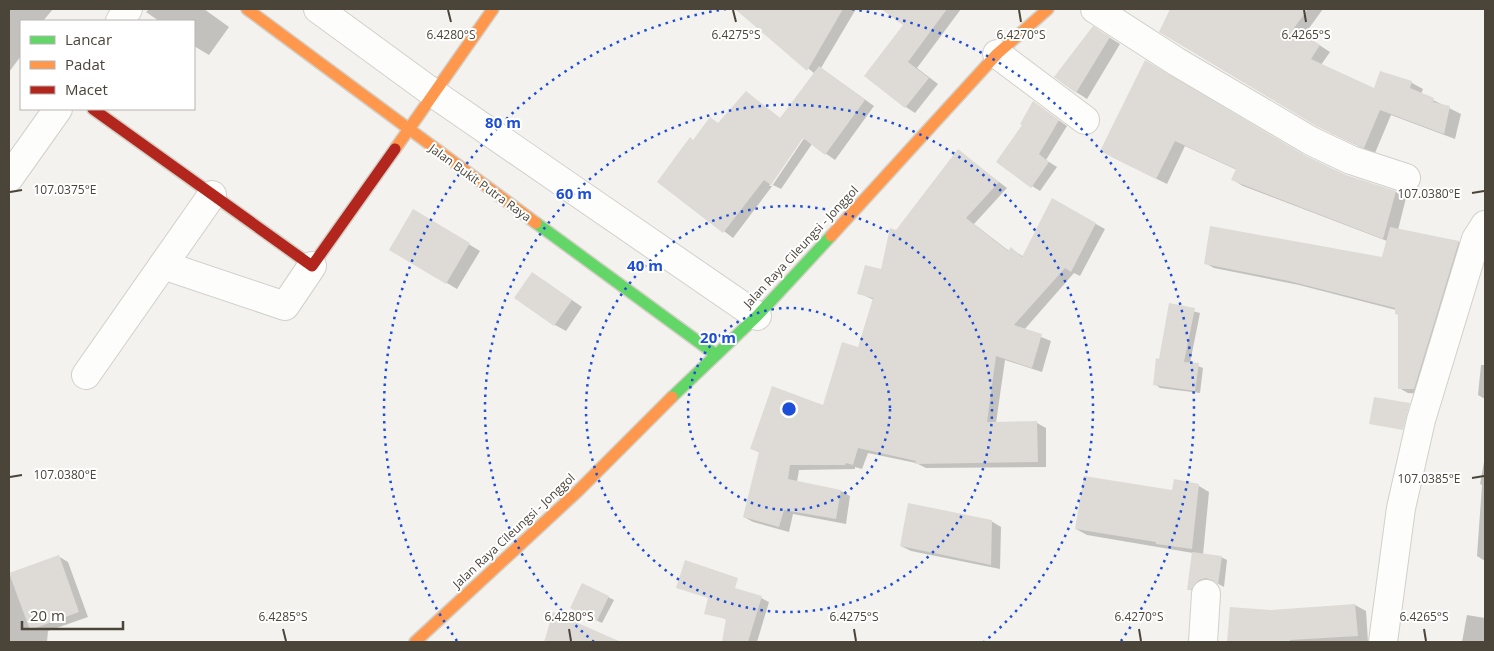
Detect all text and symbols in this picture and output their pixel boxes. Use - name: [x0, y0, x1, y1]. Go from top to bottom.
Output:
- legend: [20, 20, 195, 110]
- text: 6.4280°S: [426, 26, 476, 43]
- text: 6.4275°S: [711, 26, 761, 43]
- text: 6.4270°S: [996, 26, 1046, 43]
- text: 6.4265°S: [1281, 26, 1331, 43]
- text: Lancar: [65, 29, 112, 49]
- text: Padat: [65, 54, 105, 74]
- text: Macet: [65, 79, 108, 99]
- text: 80 m: [485, 112, 521, 132]
- street label: Jalan Bukit Putra Raya: [425, 139, 535, 225]
- text: 107.0375°E: [34, 181, 97, 198]
- street label: Jalan Raya Cileungsi - Jonggol: [739, 182, 862, 312]
- text: 60 m: [556, 183, 592, 203]
- text: 107.0380°E: [1398, 185, 1461, 202]
- text: 40 m: [627, 255, 663, 275]
- text: 20 m: [700, 327, 736, 347]
- centre of rings: [780, 400, 798, 418]
- text: 107.0380°E: [34, 466, 97, 483]
- street label: Jalan Raya Cileungsi - Jonggol: [448, 469, 578, 593]
- text: 107.0385°E: [1398, 470, 1461, 487]
- scale bar: [22, 598, 124, 630]
- text: 20 m: [30, 605, 65, 625]
- text: 6.4285°S: [258, 608, 308, 625]
- text: 6.4280°S: [544, 608, 594, 625]
- text: 6.4275°S: [829, 608, 879, 625]
- text: 6.4270°S: [1114, 608, 1164, 625]
- text: 6.4265°S: [1399, 608, 1449, 625]

